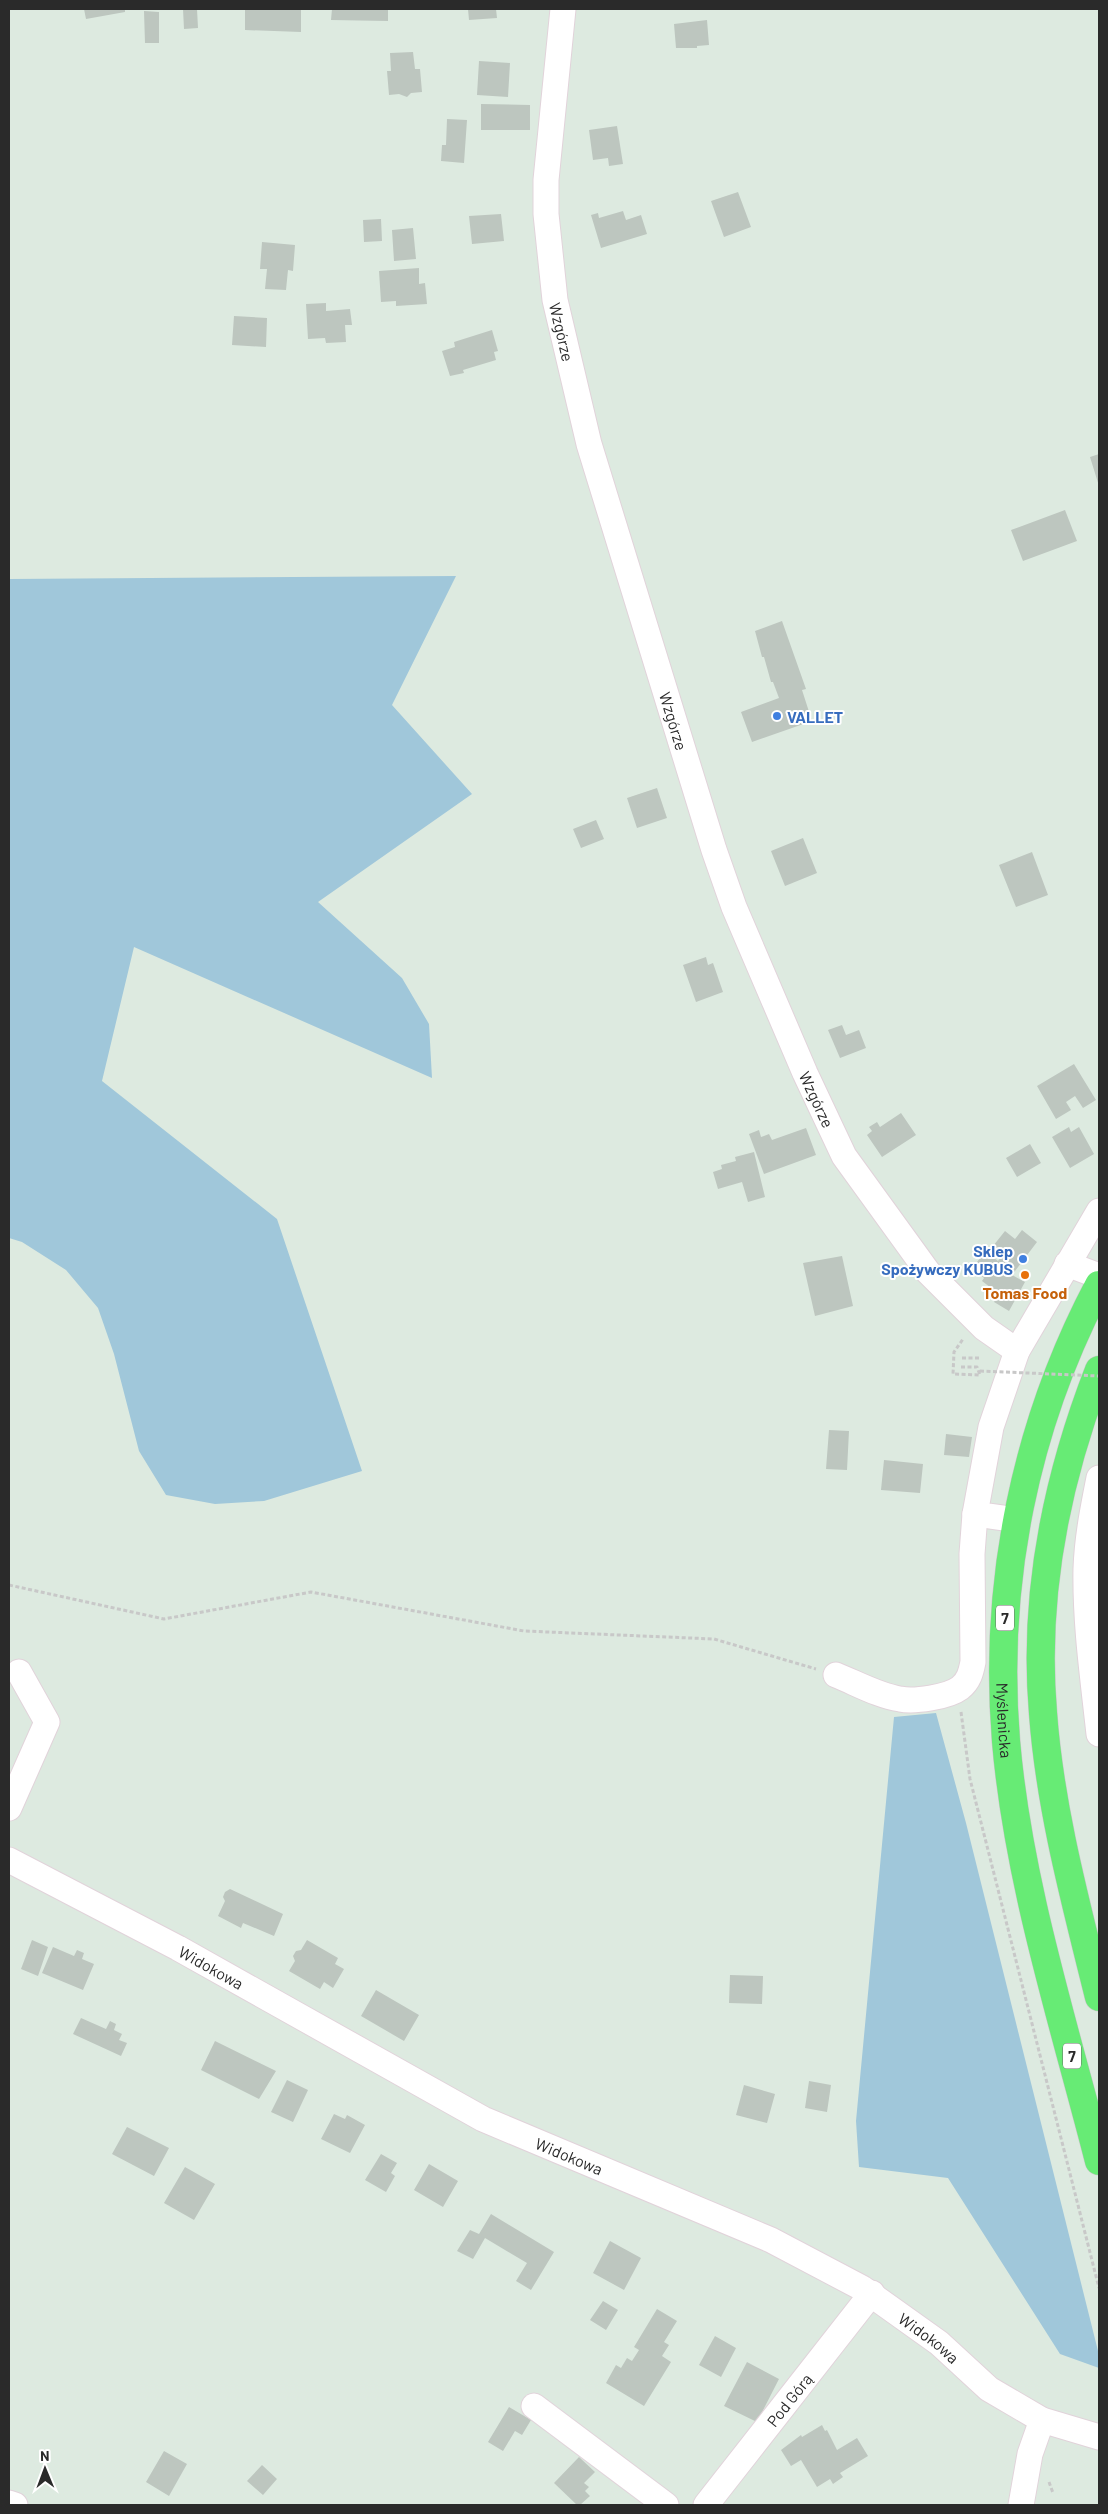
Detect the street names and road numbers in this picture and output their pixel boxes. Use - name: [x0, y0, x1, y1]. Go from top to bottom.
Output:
- street label: Wzgórze: [546, 301, 579, 363]
- street label: Wzgórze: [656, 690, 692, 752]
- street label: Wzgórze: [796, 1068, 839, 1130]
- road number: 7: [996, 1606, 1014, 1630]
- street label: Myślenicka: [994, 1682, 1017, 1759]
- street label: Widokowa: [176, 1941, 247, 1993]
- road number: 7: [1063, 2044, 1081, 2068]
- street label: Widokowa: [533, 2133, 606, 2178]
- street label: Widokowa: [895, 2308, 964, 2367]
- street label: Pod Górą: [762, 2369, 815, 2430]

